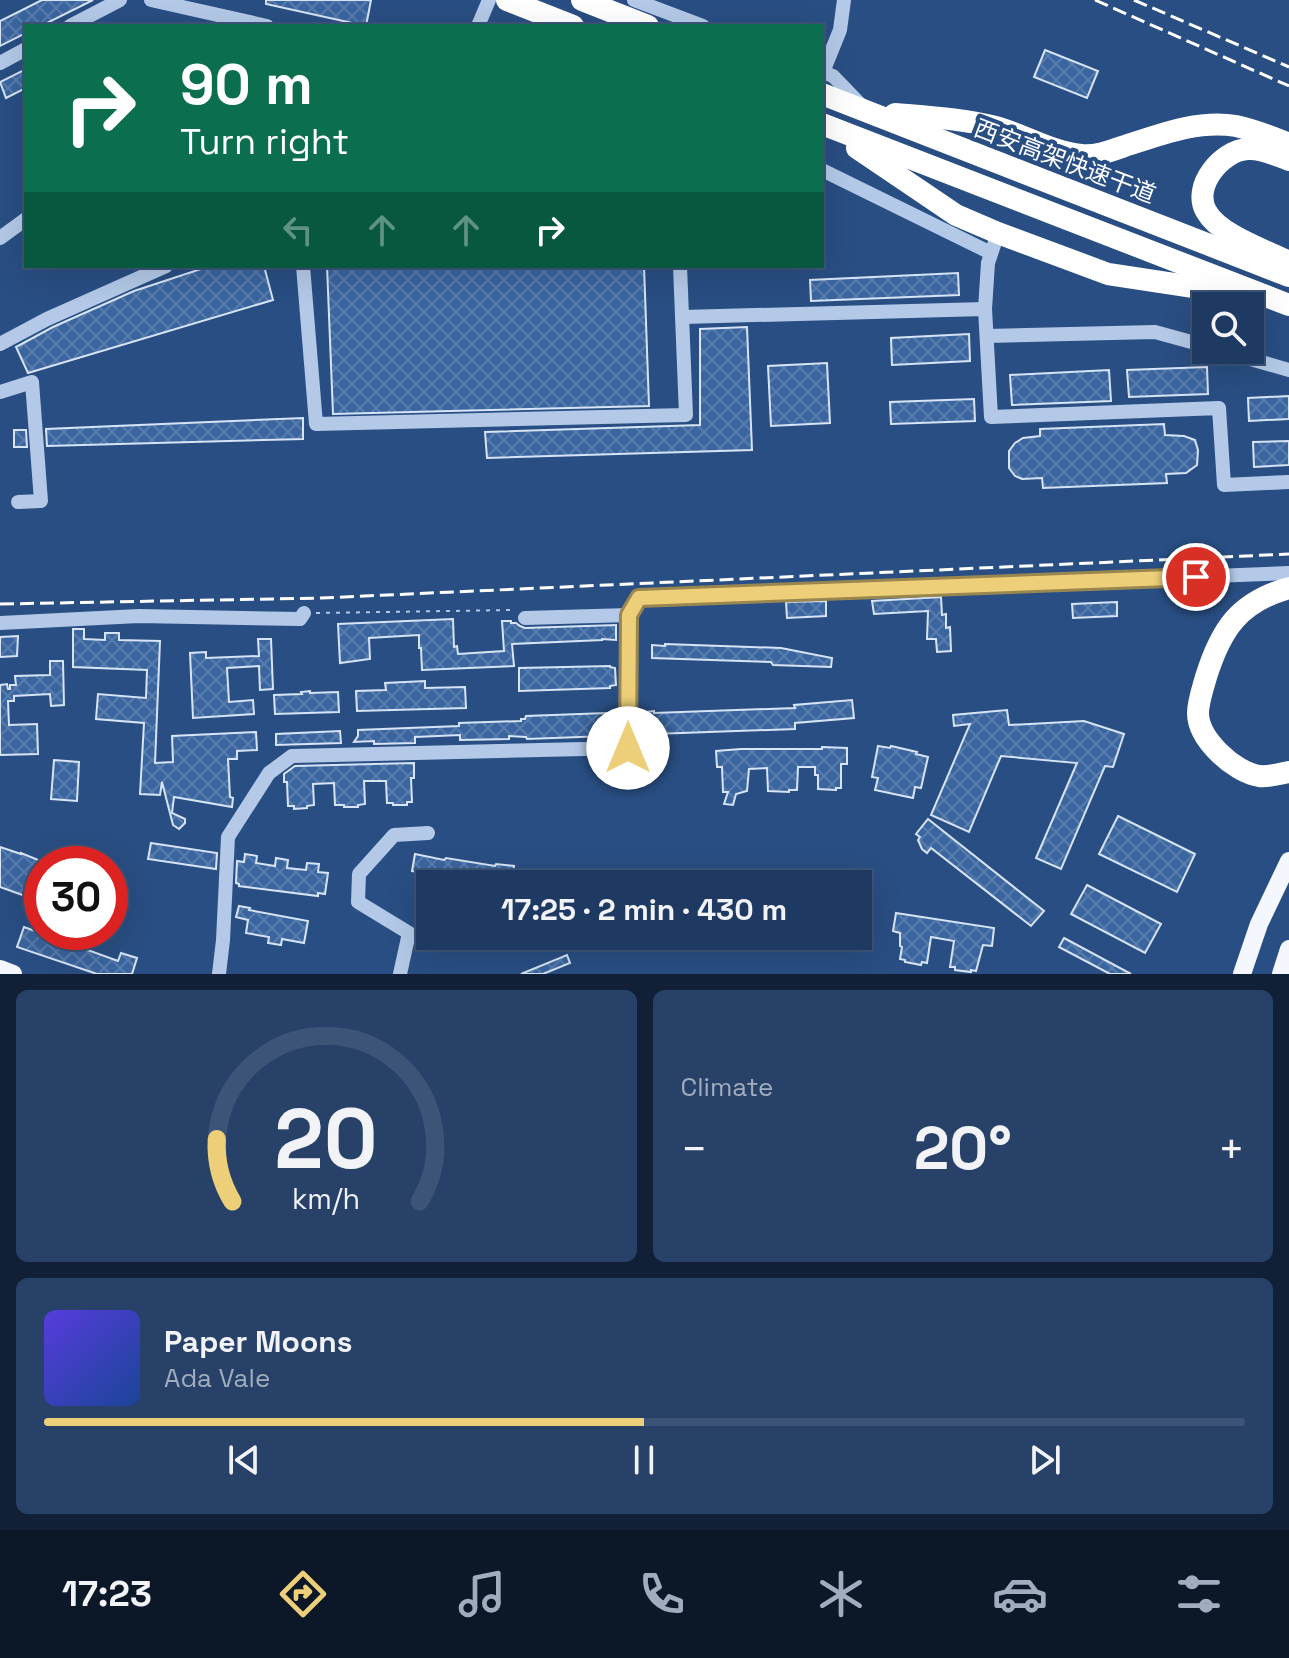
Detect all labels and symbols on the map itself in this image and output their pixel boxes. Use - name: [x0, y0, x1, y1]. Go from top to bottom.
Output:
- street label: 西安高架快速干道: [970, 112, 1160, 210]
- pin: [1162, 543, 1230, 611]
- position arrow: [586, 706, 670, 790]
- speed limit sign: 30: [24, 846, 128, 950]

